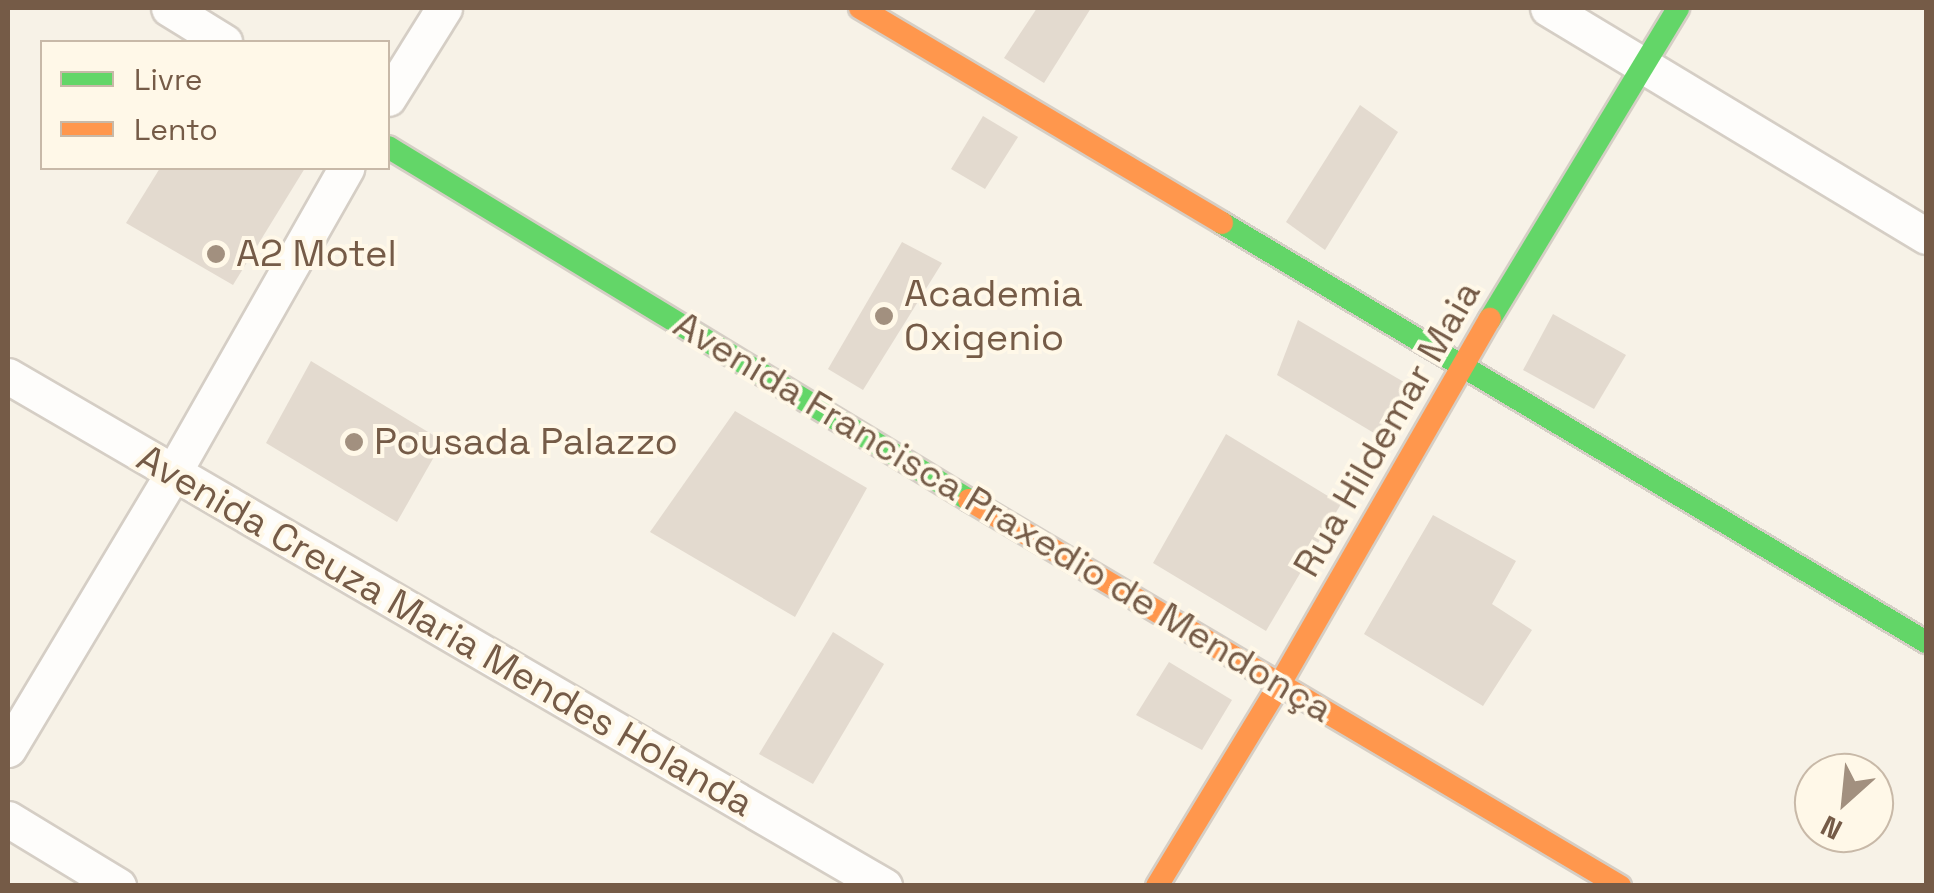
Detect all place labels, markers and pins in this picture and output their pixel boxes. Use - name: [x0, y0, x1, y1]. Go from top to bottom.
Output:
- place label: A2 Motel: [236, 231, 397, 277]
- marker: A2 Motel: [205, 243, 227, 265]
- place label: Academia Oxigenio: [904, 271, 1083, 360]
- marker: Academia Oxigenio: [873, 305, 895, 327]
- place label: Pousada Palazzo: [374, 419, 678, 465]
- marker: Pousada Palazzo: [343, 431, 365, 453]

